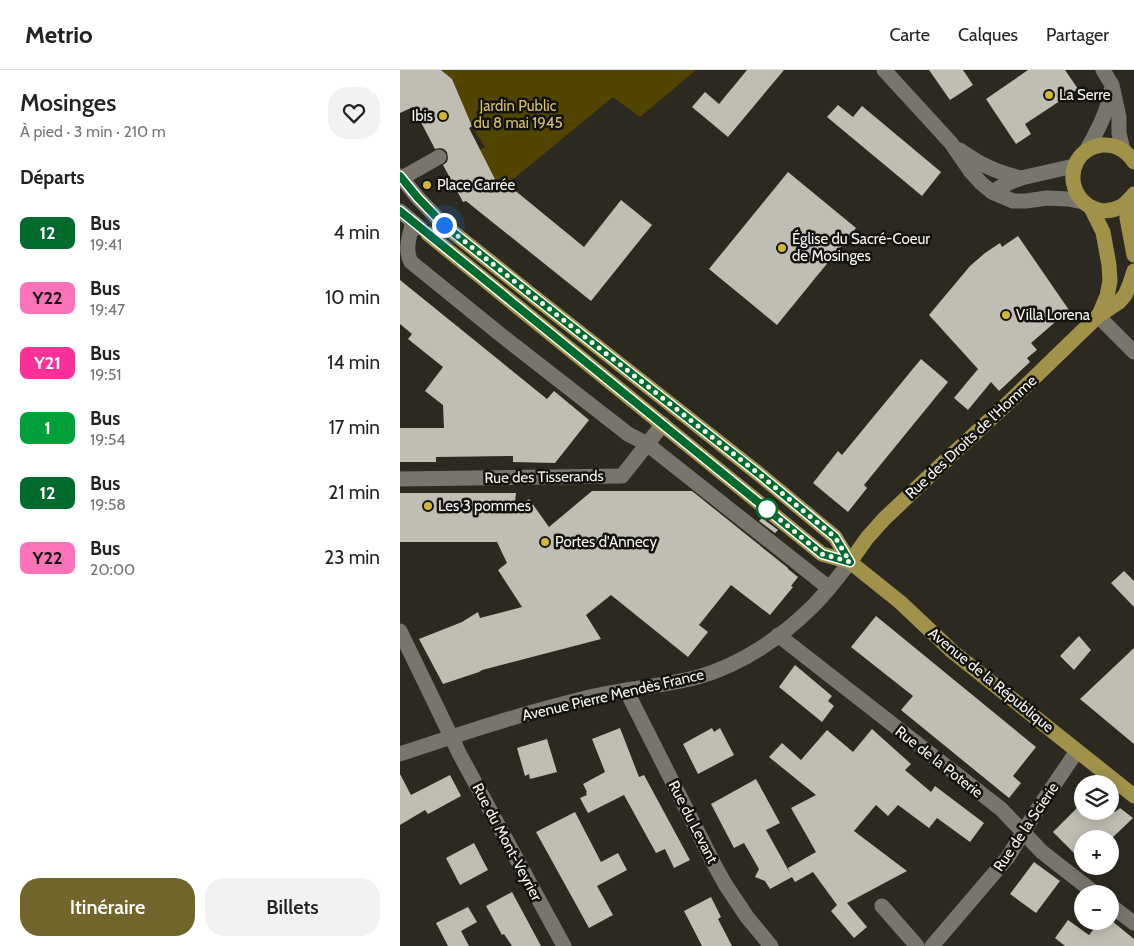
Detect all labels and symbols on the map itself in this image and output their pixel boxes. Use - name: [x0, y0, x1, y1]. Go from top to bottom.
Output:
- place label: La Serre: [1059, 86, 1111, 104]
- marker: La Serre: [1043, 89, 1055, 101]
- park label: Jardin Public du 8 mai 1945: [473, 97, 563, 132]
- place label: Ibis: [412, 107, 433, 125]
- marker: Ibis: [437, 110, 449, 122]
- place label: Place Carrée: [437, 176, 515, 194]
- marker: Place Carrée: [421, 179, 433, 191]
- your location: [432, 213, 457, 238]
- place label: Église du Sacré-Coeur de Mosinges: [792, 229, 930, 265]
- marker: Église du Sacré-Coeur de Mosinges: [776, 242, 788, 254]
- place label: Villa Lorena: [1016, 306, 1091, 324]
- marker: Villa Lorena: [1000, 309, 1012, 321]
- street label: Rue des Droits de l'Homme: [902, 371, 1041, 503]
- street label: Rue des Tisserands: [484, 467, 604, 487]
- place label: Les 3 pommes: [438, 497, 531, 515]
- unlabelled marker: [756, 498, 778, 520]
- marker: Les 3 pommes: [422, 500, 434, 512]
- place label: Portes d'Annecy: [555, 533, 657, 551]
- marker: Portes d'Annecy: [539, 536, 551, 548]
- street label: Avenue de la République: [925, 624, 1058, 736]
- street label: Avenue Pierre Mendès France: [520, 665, 706, 725]
- street label: Rue de la Poterie: [892, 722, 987, 802]
- street label: Rue du Levant: [665, 778, 721, 866]
- street label: Rue de la Scierie: [990, 779, 1063, 875]
- street label: Rue du Mont-Veyrier: [468, 780, 546, 904]

